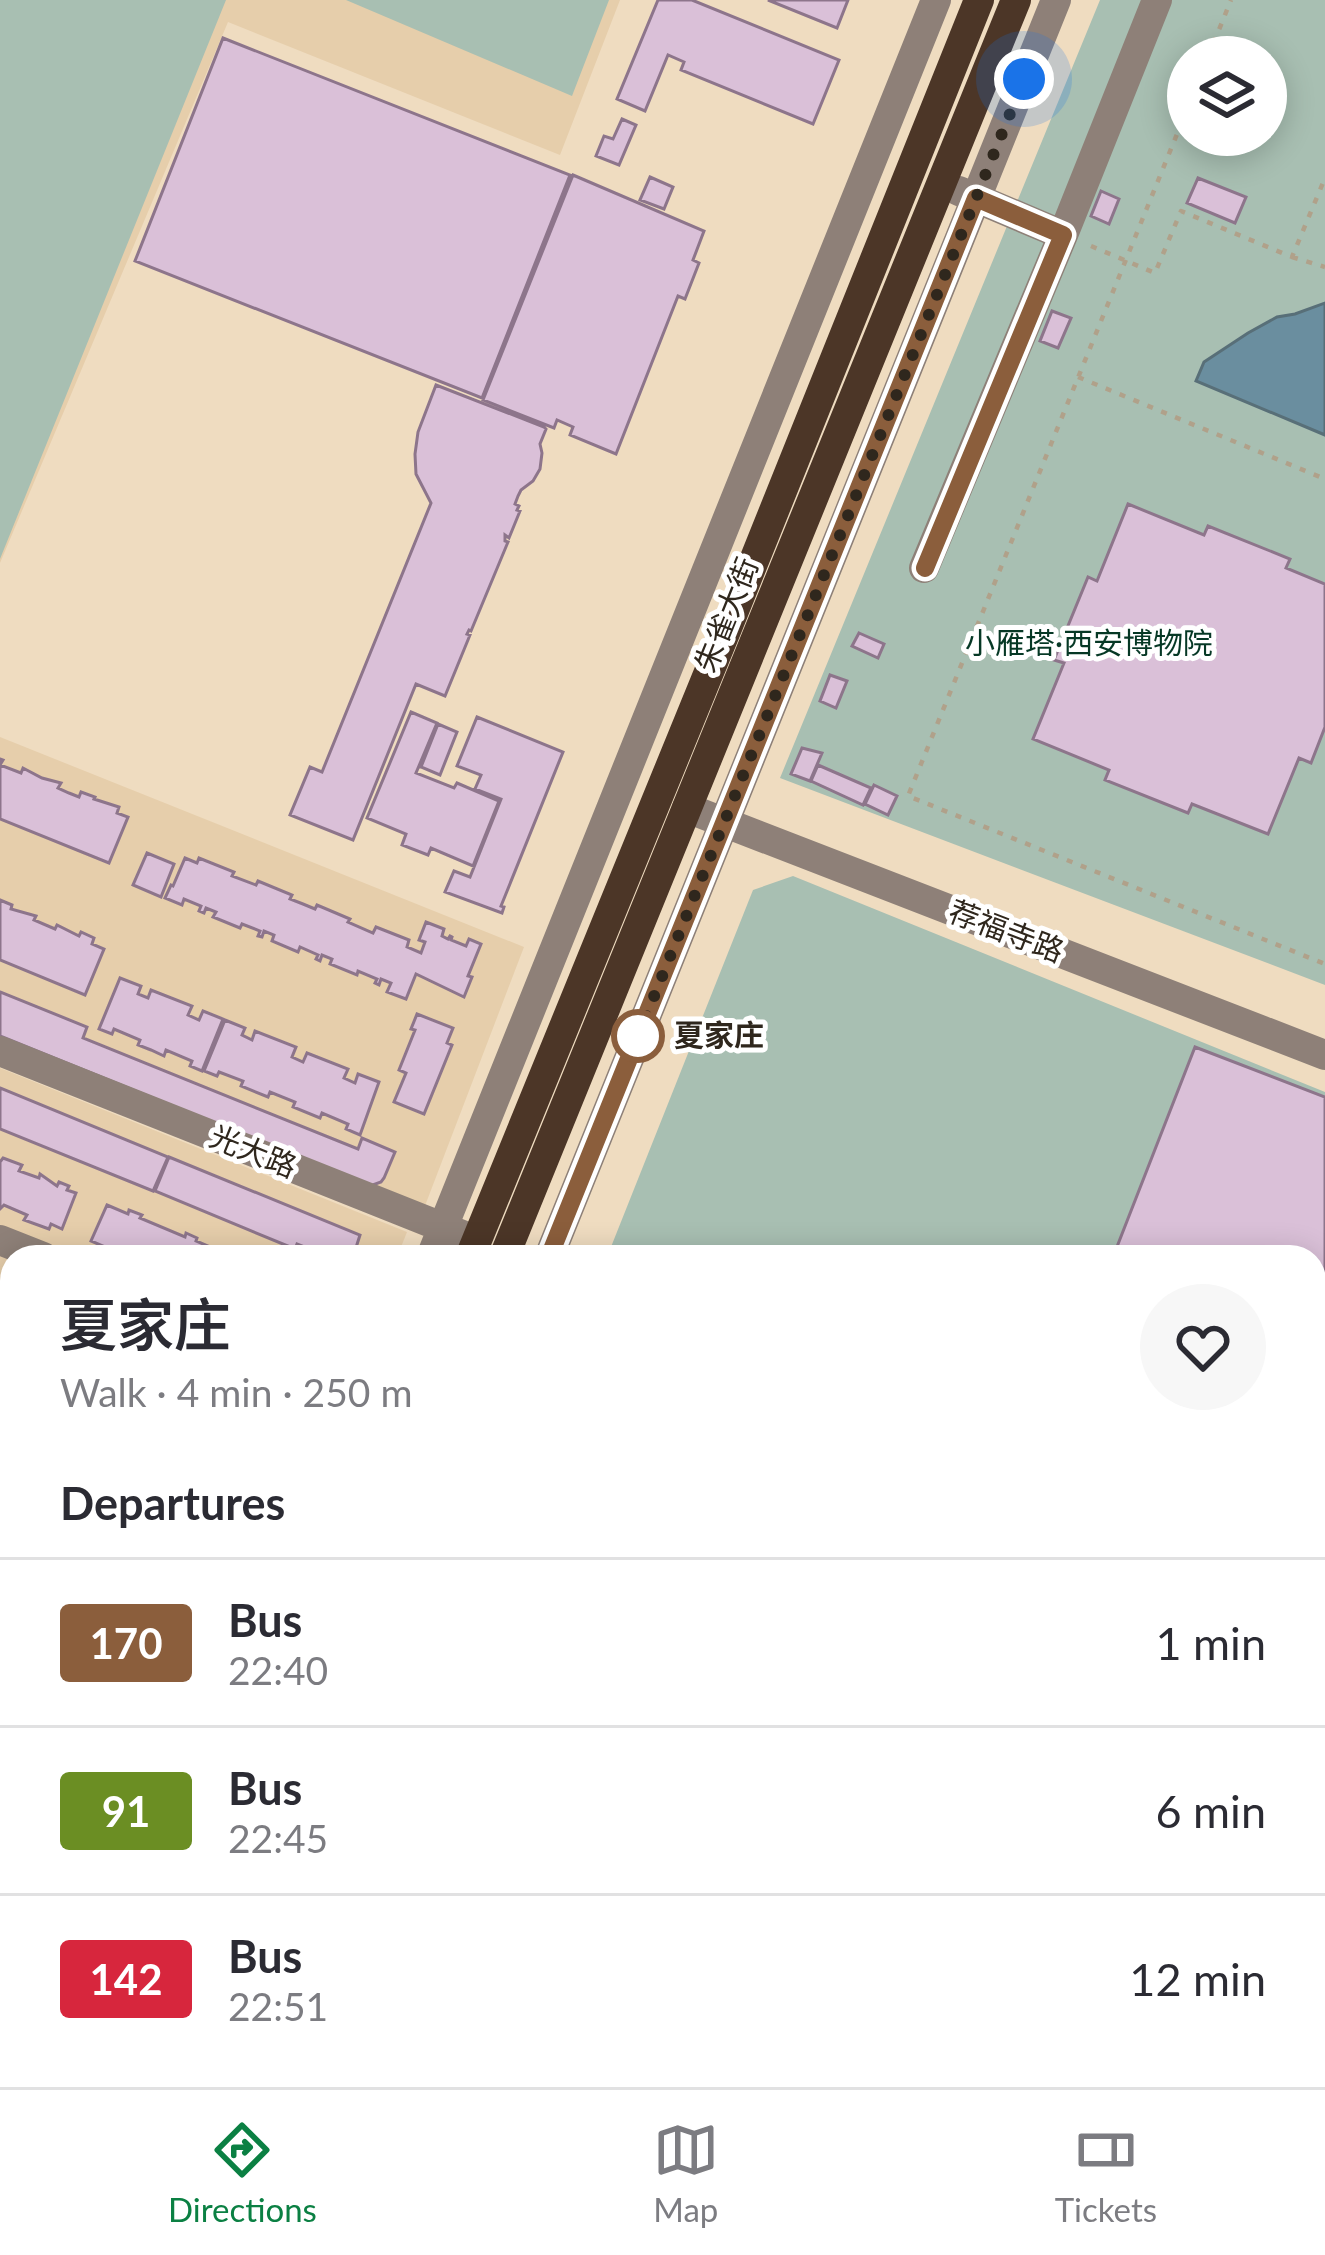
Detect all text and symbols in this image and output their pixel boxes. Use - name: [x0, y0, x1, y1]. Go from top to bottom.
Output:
- map controls: [1167, 36, 1287, 156]
- button: layers: [1167, 36, 1287, 156]
- your location: [994, 49, 1054, 109]
- street label: 朱雀大街: [686, 552, 764, 677]
- park label: 小雁塔·西安博物院: [965, 624, 1213, 660]
- street label: 荐福寺路: [944, 892, 1069, 968]
- marker: 夏家庄: [613, 1011, 663, 1061]
- place label: 夏家庄: [674, 1016, 764, 1052]
- street label: 光大路: [205, 1117, 302, 1184]
- button: heart: [1140, 1284, 1266, 1410]
- text: 夏家庄: [60, 1290, 231, 1358]
- text: Walk · 4 min · 250 m: [60, 1369, 413, 1415]
- text: Departures: [60, 1476, 285, 1530]
- text: Bus: [228, 1593, 302, 1647]
- text: 1 min: [1155, 1616, 1266, 1670]
- text: 170: [89, 1618, 163, 1668]
- text: 22:40: [228, 1647, 328, 1693]
- text: Bus: [228, 1761, 302, 1815]
- text: 6 min: [1155, 1784, 1266, 1838]
- text: 91: [102, 1786, 150, 1836]
- text: 22:45: [228, 1815, 328, 1861]
- text: Bus: [228, 1929, 302, 1983]
- text: 12 min: [1129, 1952, 1266, 2006]
- text: 142: [89, 1954, 163, 2004]
- text: 22:51: [228, 1983, 328, 2029]
- tab: Directions: [168, 2117, 317, 2229]
- tab: Map: [653, 2117, 719, 2229]
- tab: Tickets: [1055, 2117, 1157, 2229]

